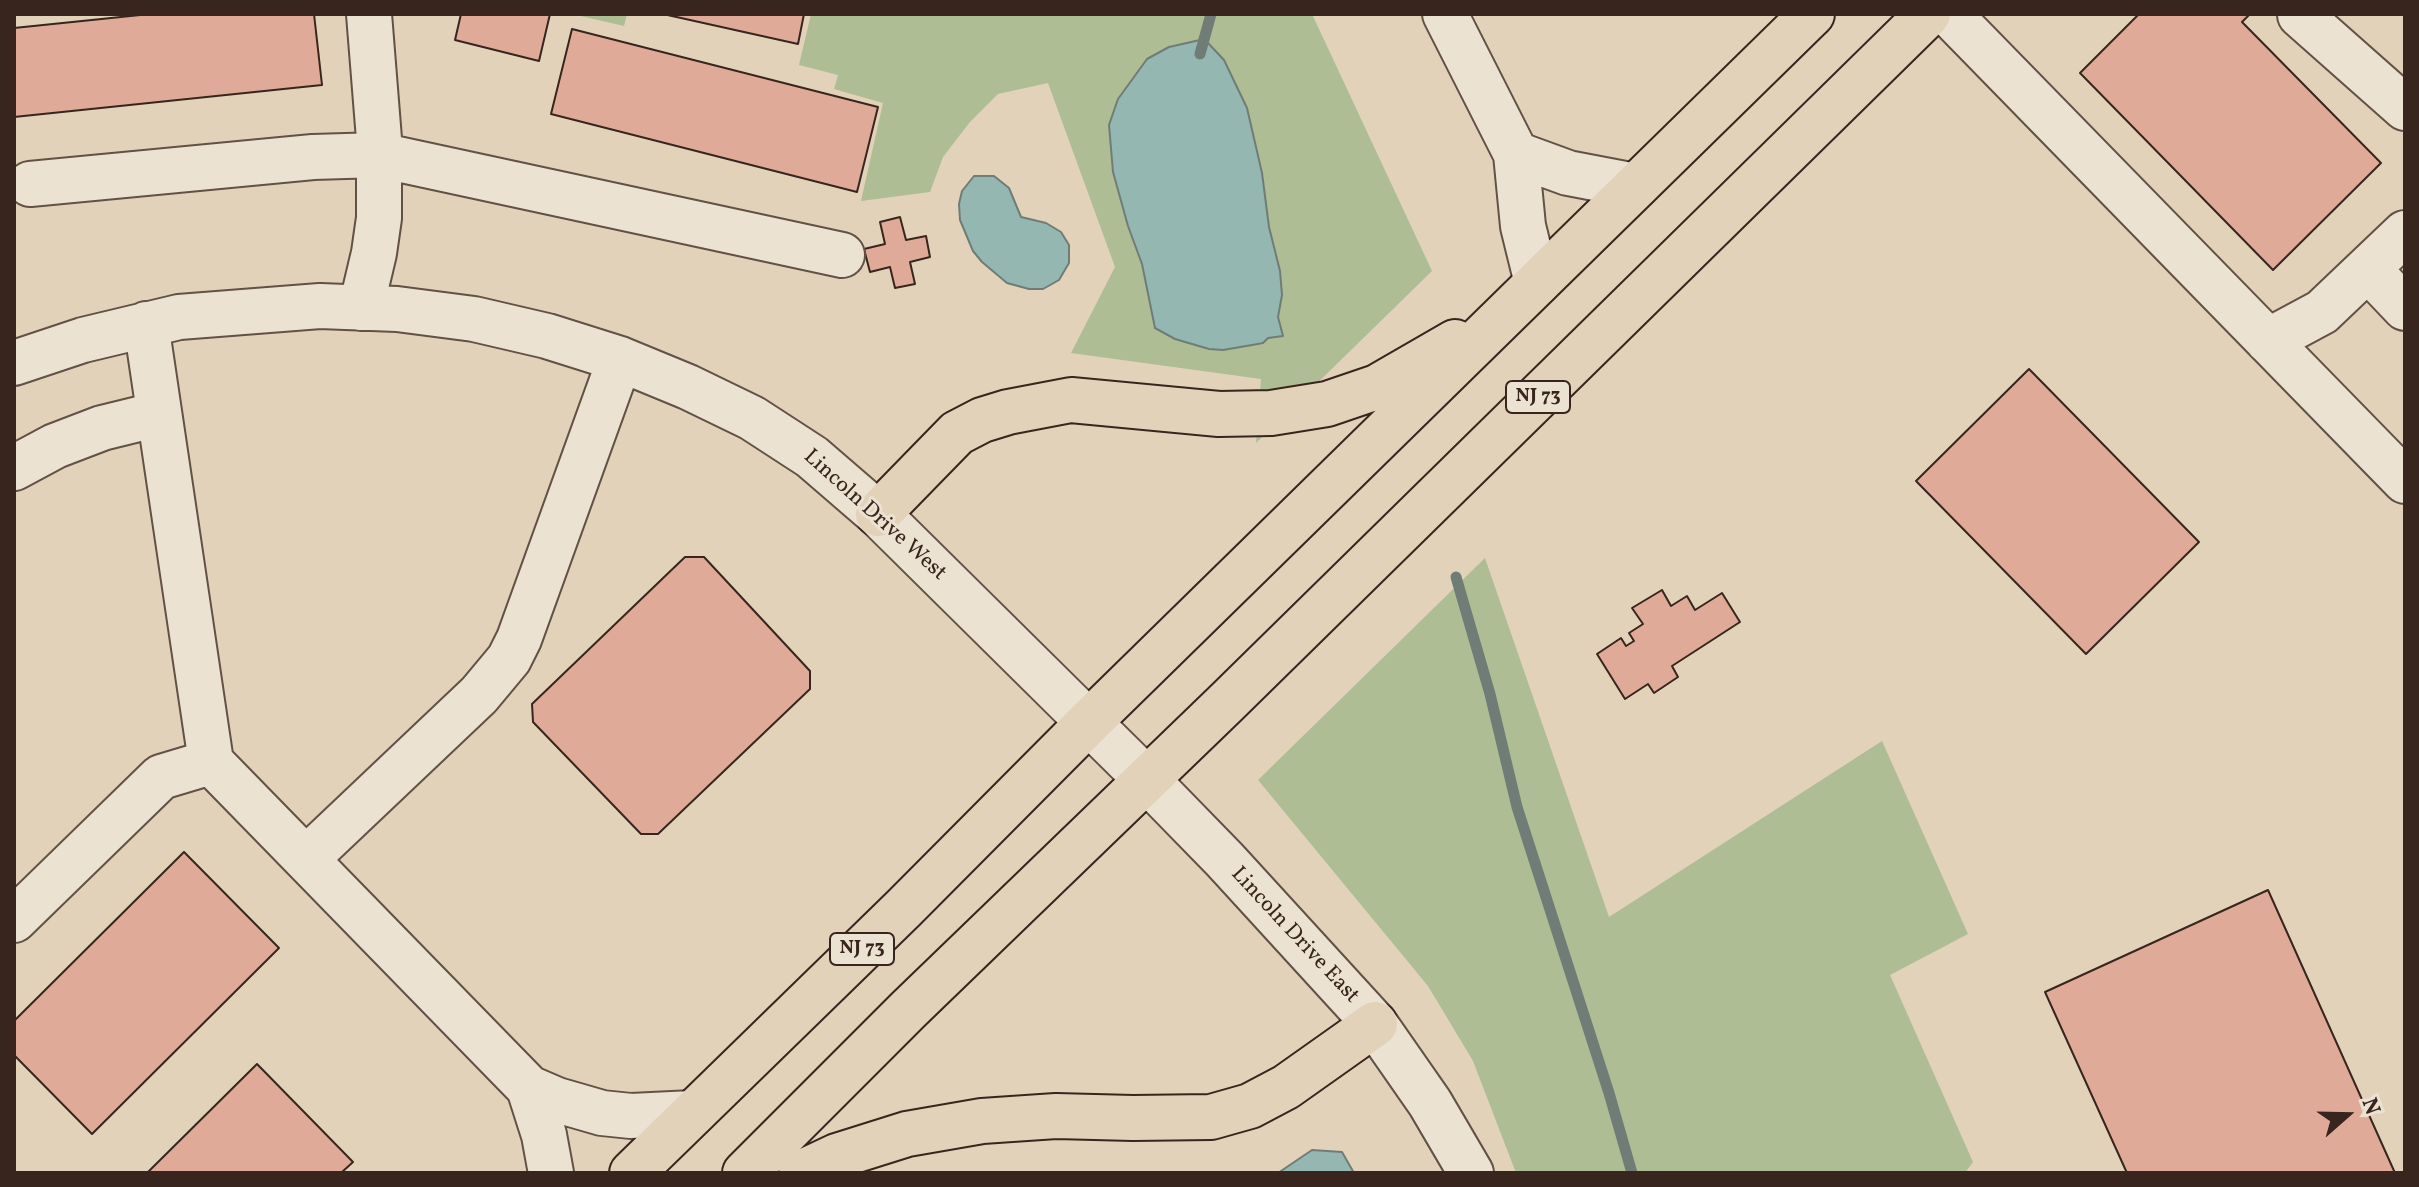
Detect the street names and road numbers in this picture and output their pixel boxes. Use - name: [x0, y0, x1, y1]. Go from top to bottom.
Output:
- road number: NJ 73: [1506, 381, 1570, 413]
- street label: Lincoln Drive West: [797, 445, 951, 587]
- street label: Lincoln Drive East: [1224, 862, 1364, 1010]
- road number: NJ 73: [830, 933, 894, 965]

